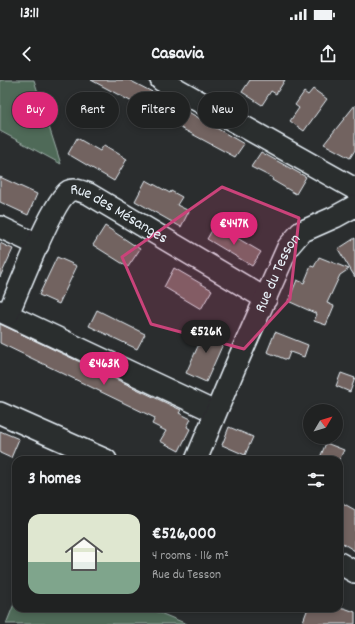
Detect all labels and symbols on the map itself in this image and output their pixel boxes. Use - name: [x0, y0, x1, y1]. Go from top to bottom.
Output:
- street label: Rue des Mésanges: [70, 178, 172, 250]
- pin: €447K: [206, 212, 262, 246]
- street label: Rue du Tesson: [249, 229, 306, 316]
- pin: €526K: [178, 320, 234, 354]
- pin: €463K: [76, 352, 132, 386]
- north arrow: [303, 404, 343, 444]

